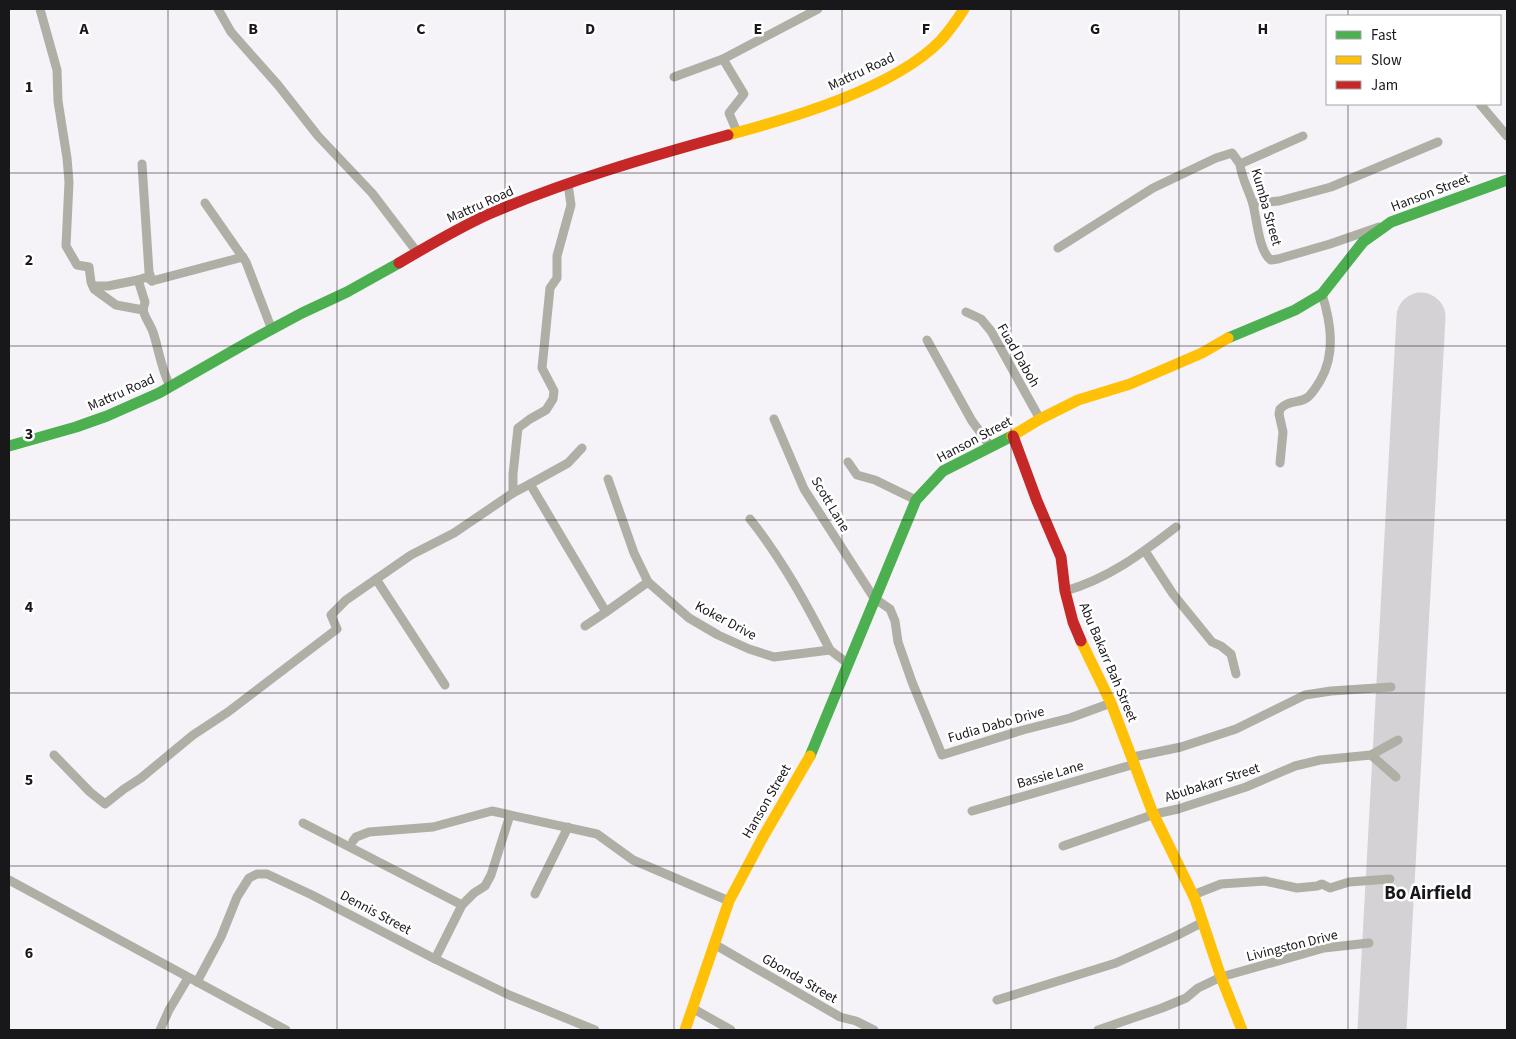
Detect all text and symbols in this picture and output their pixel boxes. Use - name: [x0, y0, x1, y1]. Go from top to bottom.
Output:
- legend: [1326, 15, 1501, 105]
- text: A: [78, 18, 89, 40]
- text: B: [248, 18, 258, 40]
- text: C: [416, 18, 426, 40]
- text: D: [585, 18, 595, 40]
- text: E: [754, 18, 762, 40]
- text: F: [922, 18, 930, 40]
- text: G: [1090, 18, 1100, 40]
- text: H: [1258, 18, 1268, 40]
- text: Fast: [1371, 25, 1397, 46]
- street label: Mattru Road: [825, 48, 898, 96]
- text: Slow: [1371, 50, 1402, 71]
- text: Jam: [1371, 75, 1398, 96]
- text: 1: [25, 76, 33, 98]
- street label: Kumba Street: [1245, 166, 1287, 249]
- street label: Hanson Street: [1388, 169, 1473, 217]
- street label: Mattru Road: [444, 181, 517, 229]
- text: 2: [25, 249, 33, 271]
- street label: Fuad Daboh: [992, 320, 1044, 391]
- street label: Mattru Road: [85, 369, 158, 417]
- street label: Hanson Street: [933, 411, 1016, 468]
- text: 3: [25, 423, 33, 445]
- street label: Scott Lane: [806, 473, 855, 536]
- text: 4: [25, 596, 34, 618]
- street label: Koker Drive: [691, 596, 760, 646]
- street label: Abu Bakarr Bah Street: [1074, 599, 1142, 726]
- street label: Fudia Dabo Drive: [946, 702, 1047, 748]
- street label: Bassie Lane: [1015, 756, 1086, 794]
- street label: Abubakarr Street: [1162, 758, 1263, 808]
- street label: Hanson Street: [737, 760, 796, 842]
- text: 5: [25, 769, 33, 791]
- district label: Bo Airfield: [1384, 880, 1472, 907]
- street label: Dennis Street: [336, 886, 415, 940]
- street label: Livingston Drive: [1244, 925, 1340, 967]
- text: 6: [25, 942, 33, 964]
- street label: Gbonda Street: [758, 949, 841, 1009]

